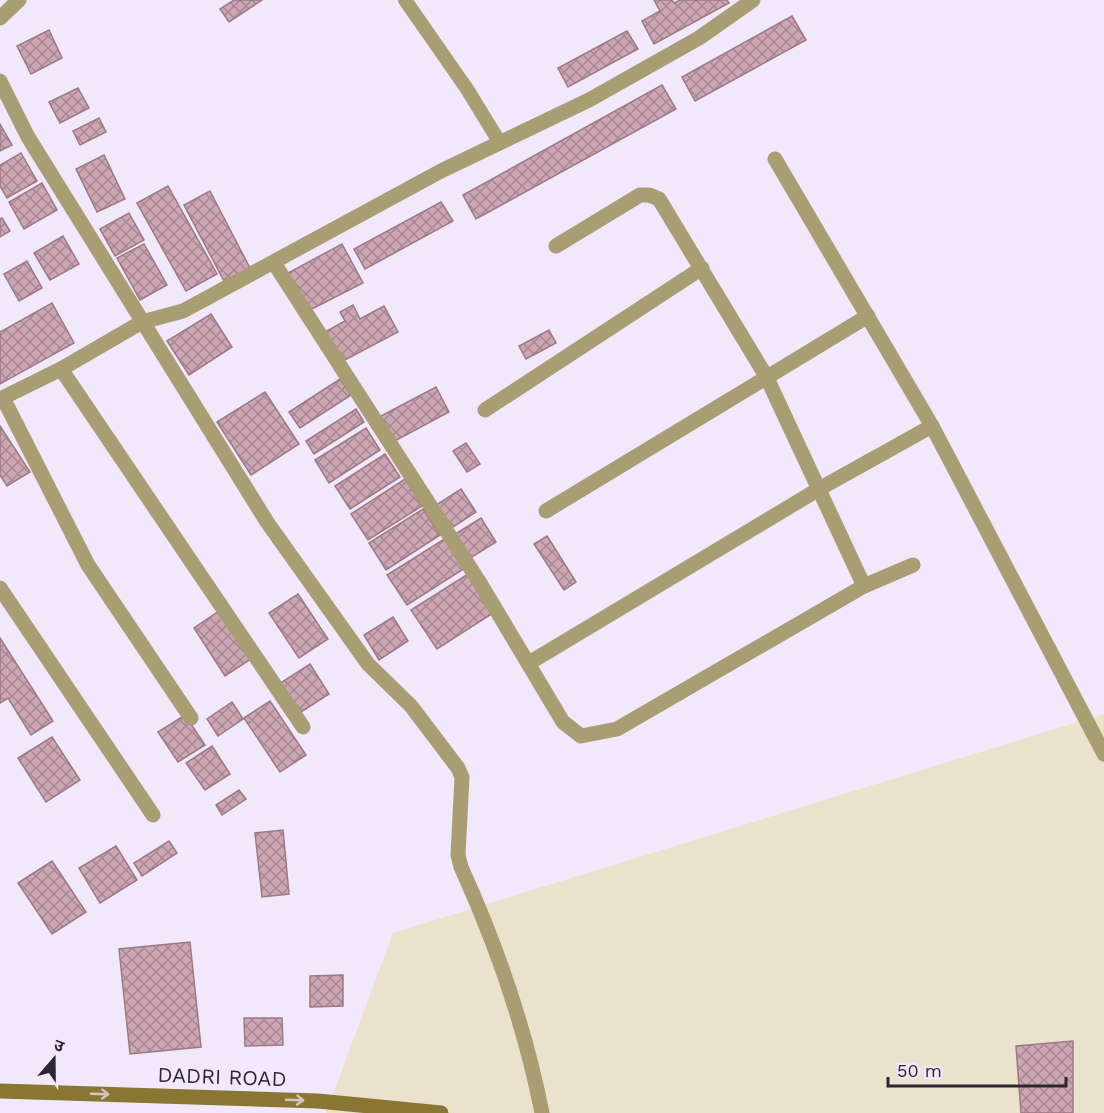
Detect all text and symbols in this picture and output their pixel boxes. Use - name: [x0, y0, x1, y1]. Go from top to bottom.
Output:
- north arrow: [24, 1029, 84, 1089]
- text: उ: [51, 1035, 67, 1056]
- scale bar: [888, 1050, 1066, 1088]
- text: 50 m: [897, 1060, 942, 1081]
- street label: DADRI ROAD: [157, 1062, 287, 1091]
- one-way arrow: [90, 1088, 110, 1100]
- one-way arrow: [285, 1094, 305, 1106]

